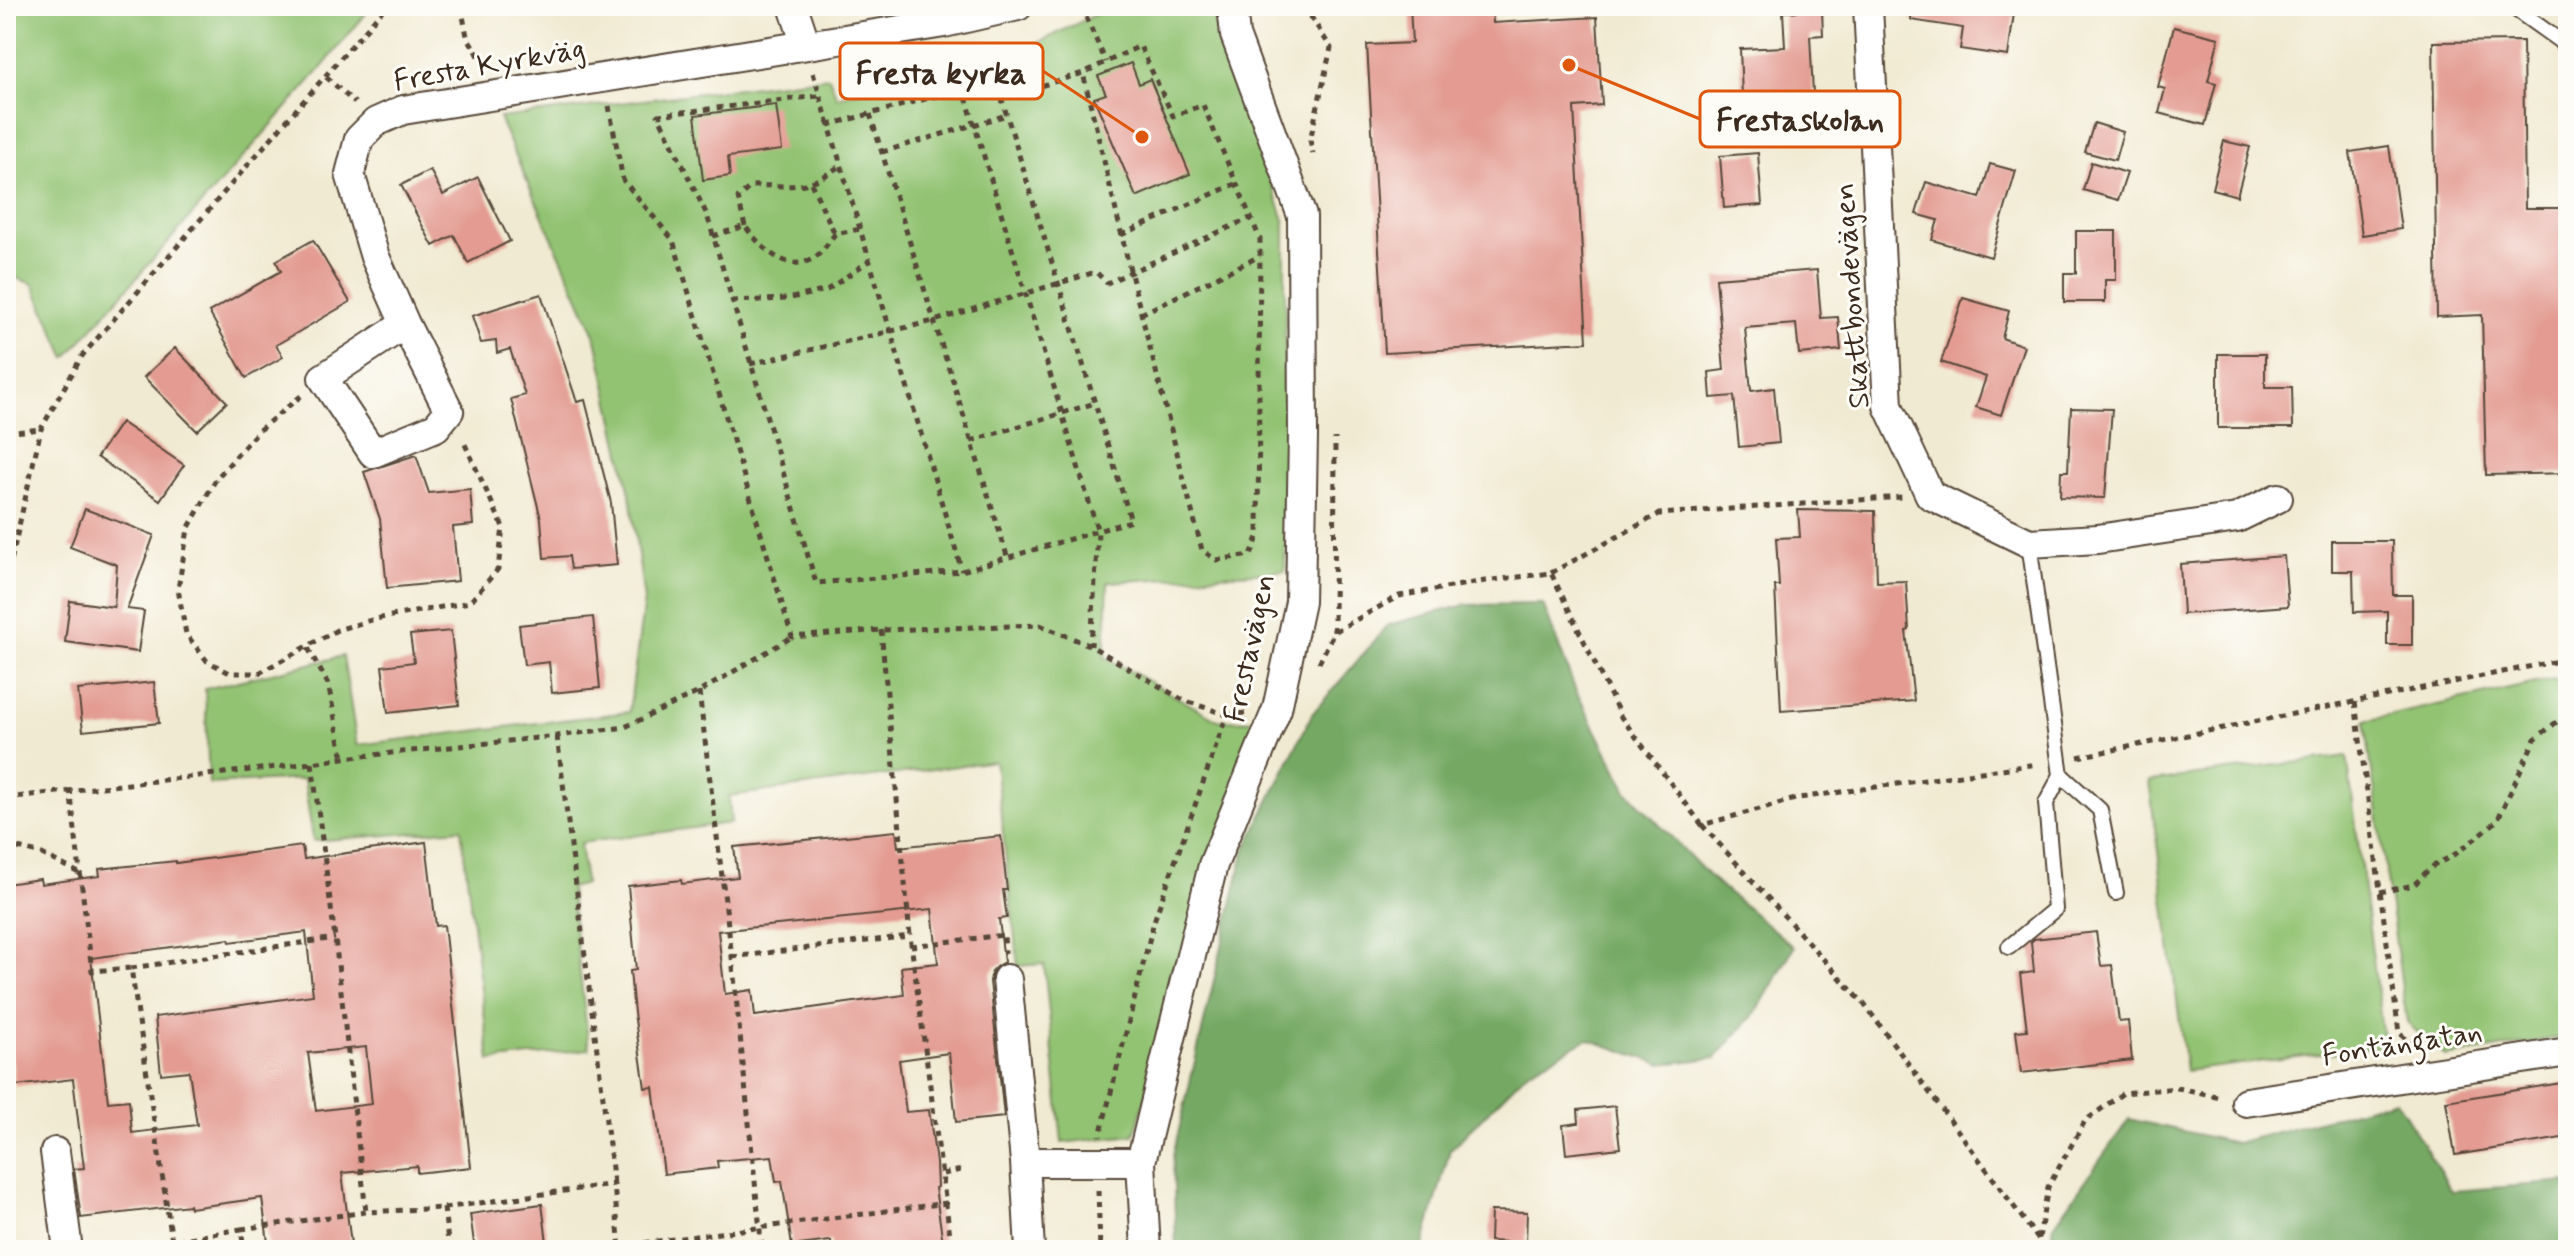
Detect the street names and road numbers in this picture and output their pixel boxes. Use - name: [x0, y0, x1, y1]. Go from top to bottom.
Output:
- street label: Fresta Kyrkväg: [391, 29, 588, 101]
- street label: Skattbondevägen: [1825, 182, 1880, 410]
- street label: Frestavägen: [1216, 571, 1285, 726]
- street label: Fontängatan: [2319, 1013, 2485, 1079]

